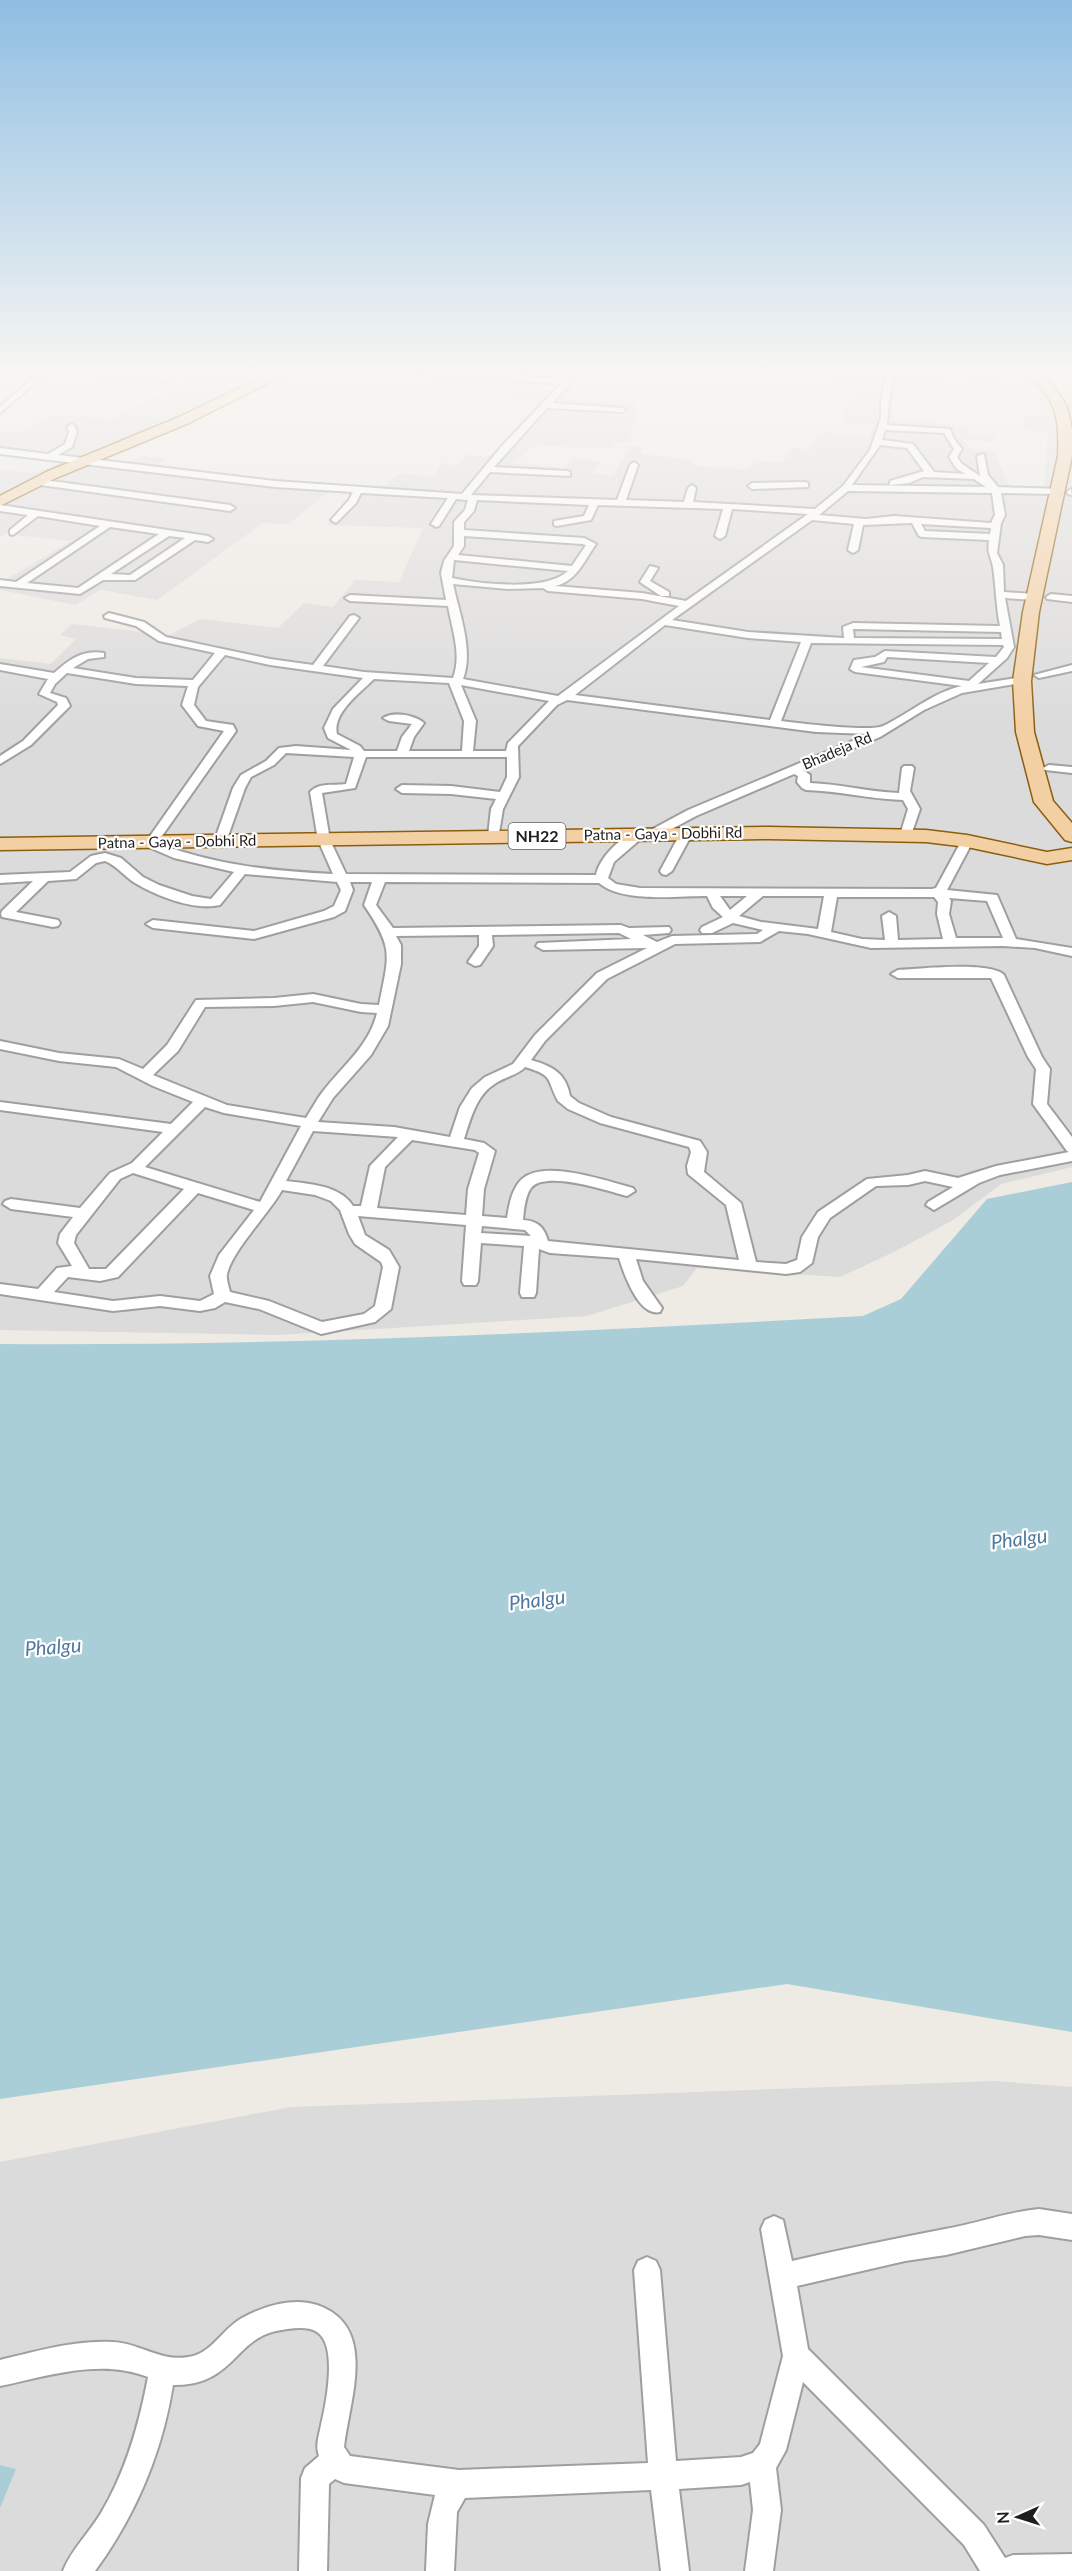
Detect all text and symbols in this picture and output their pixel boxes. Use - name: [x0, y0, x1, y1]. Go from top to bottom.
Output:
- street label: Bhadeja Rd: [799, 727, 874, 773]
- road number: NH22: [508, 823, 566, 849]
- street label: Patna - Gaya - Dobhi Rd: [584, 823, 742, 843]
- street label: Patna - Gaya - Dobhi Rd: [98, 831, 256, 851]
- water label: Phalgu: [989, 1523, 1048, 1553]
- water label: Phalgu: [507, 1584, 566, 1614]
- water label: Phalgu: [24, 1632, 82, 1660]
- north arrow: [988, 2487, 1048, 2547]
- text: N: [993, 2511, 1012, 2524]

